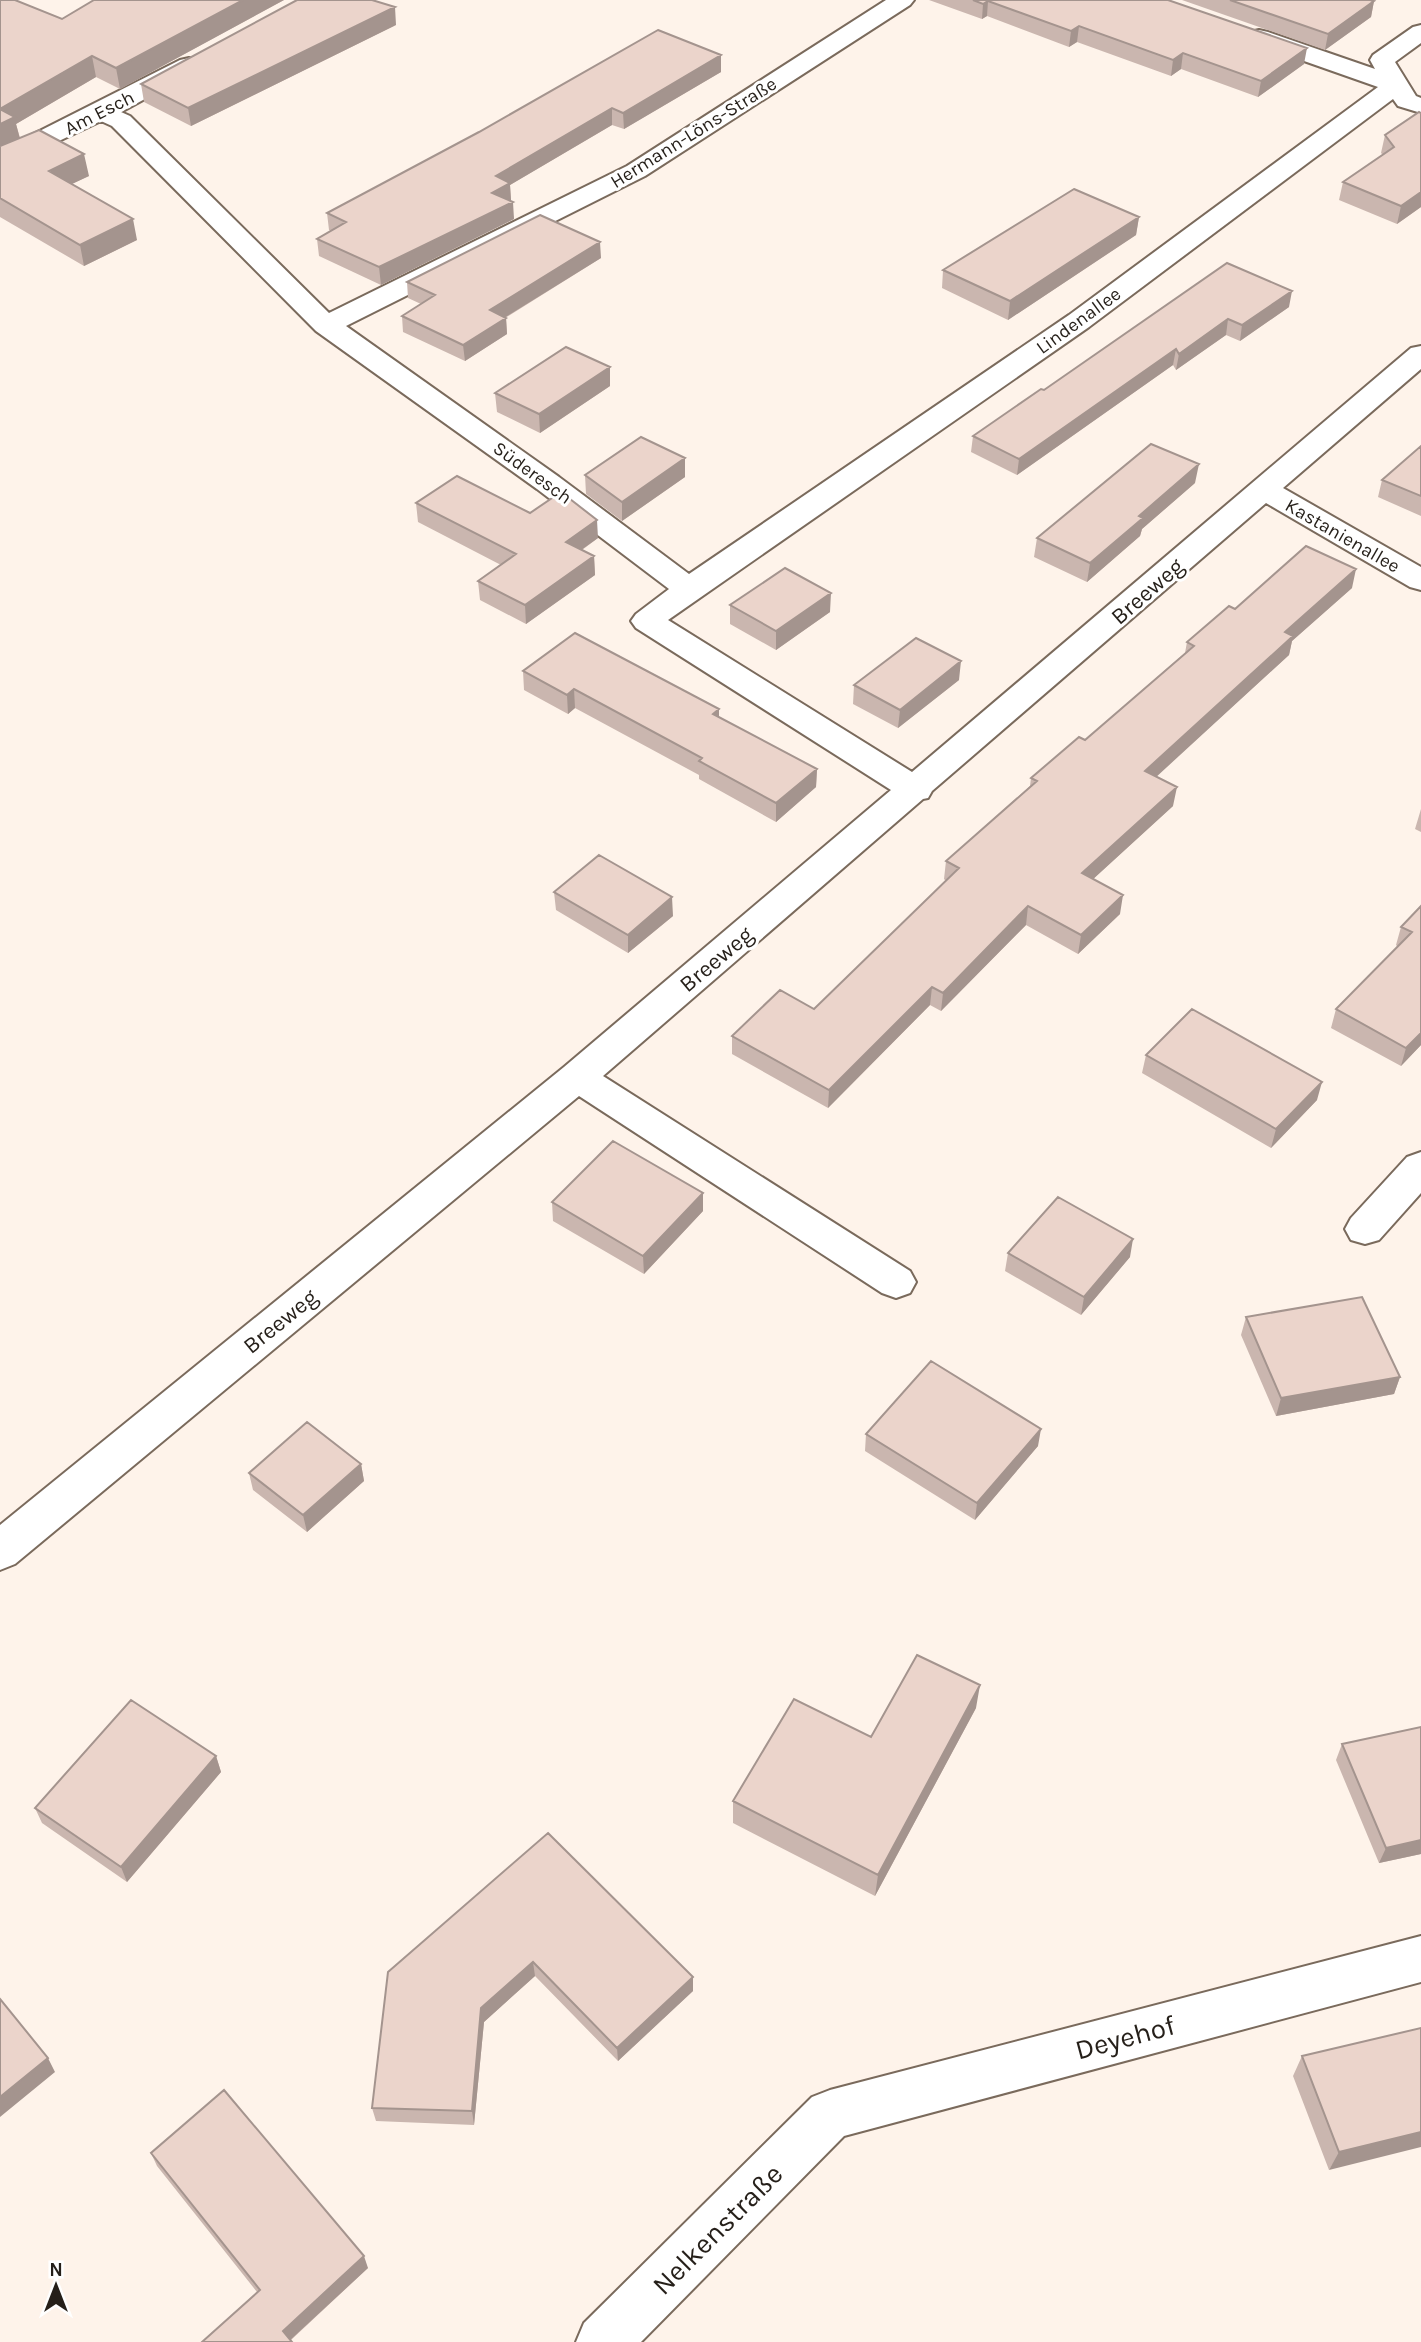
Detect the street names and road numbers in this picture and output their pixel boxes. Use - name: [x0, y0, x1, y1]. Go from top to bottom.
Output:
- street label: Hermann-Löns-Straße: [606, 73, 781, 193]
- street label: Am Esch: [61, 86, 138, 140]
- street label: Lindenallee: [1032, 283, 1125, 359]
- street label: Süderesch: [489, 437, 576, 509]
- street label: Kastanienallee: [1281, 494, 1404, 578]
- street label: Breeweg: [1105, 552, 1189, 630]
- street label: Breeweg: [674, 921, 759, 998]
- street label: Breeweg: [238, 1283, 323, 1359]
- street label: Deyehof: [1072, 2008, 1179, 2067]
- street label: Nelkenstraße: [645, 2157, 789, 2301]

